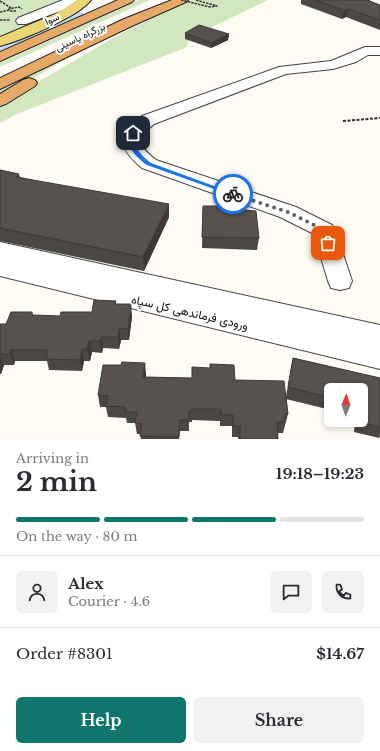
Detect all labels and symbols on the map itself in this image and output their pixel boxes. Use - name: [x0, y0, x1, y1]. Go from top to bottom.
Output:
- street label: سوا: [43, 10, 62, 28]
- street label: بزرگراه یاسینی: [53, 20, 107, 54]
- pin: [116, 116, 150, 150]
- courier: [213, 174, 253, 214]
- pin: [311, 226, 345, 260]
- street label: ورودی فرماندهی کل سپاه: [130, 291, 250, 334]
- north arrow: [324, 383, 368, 427]

